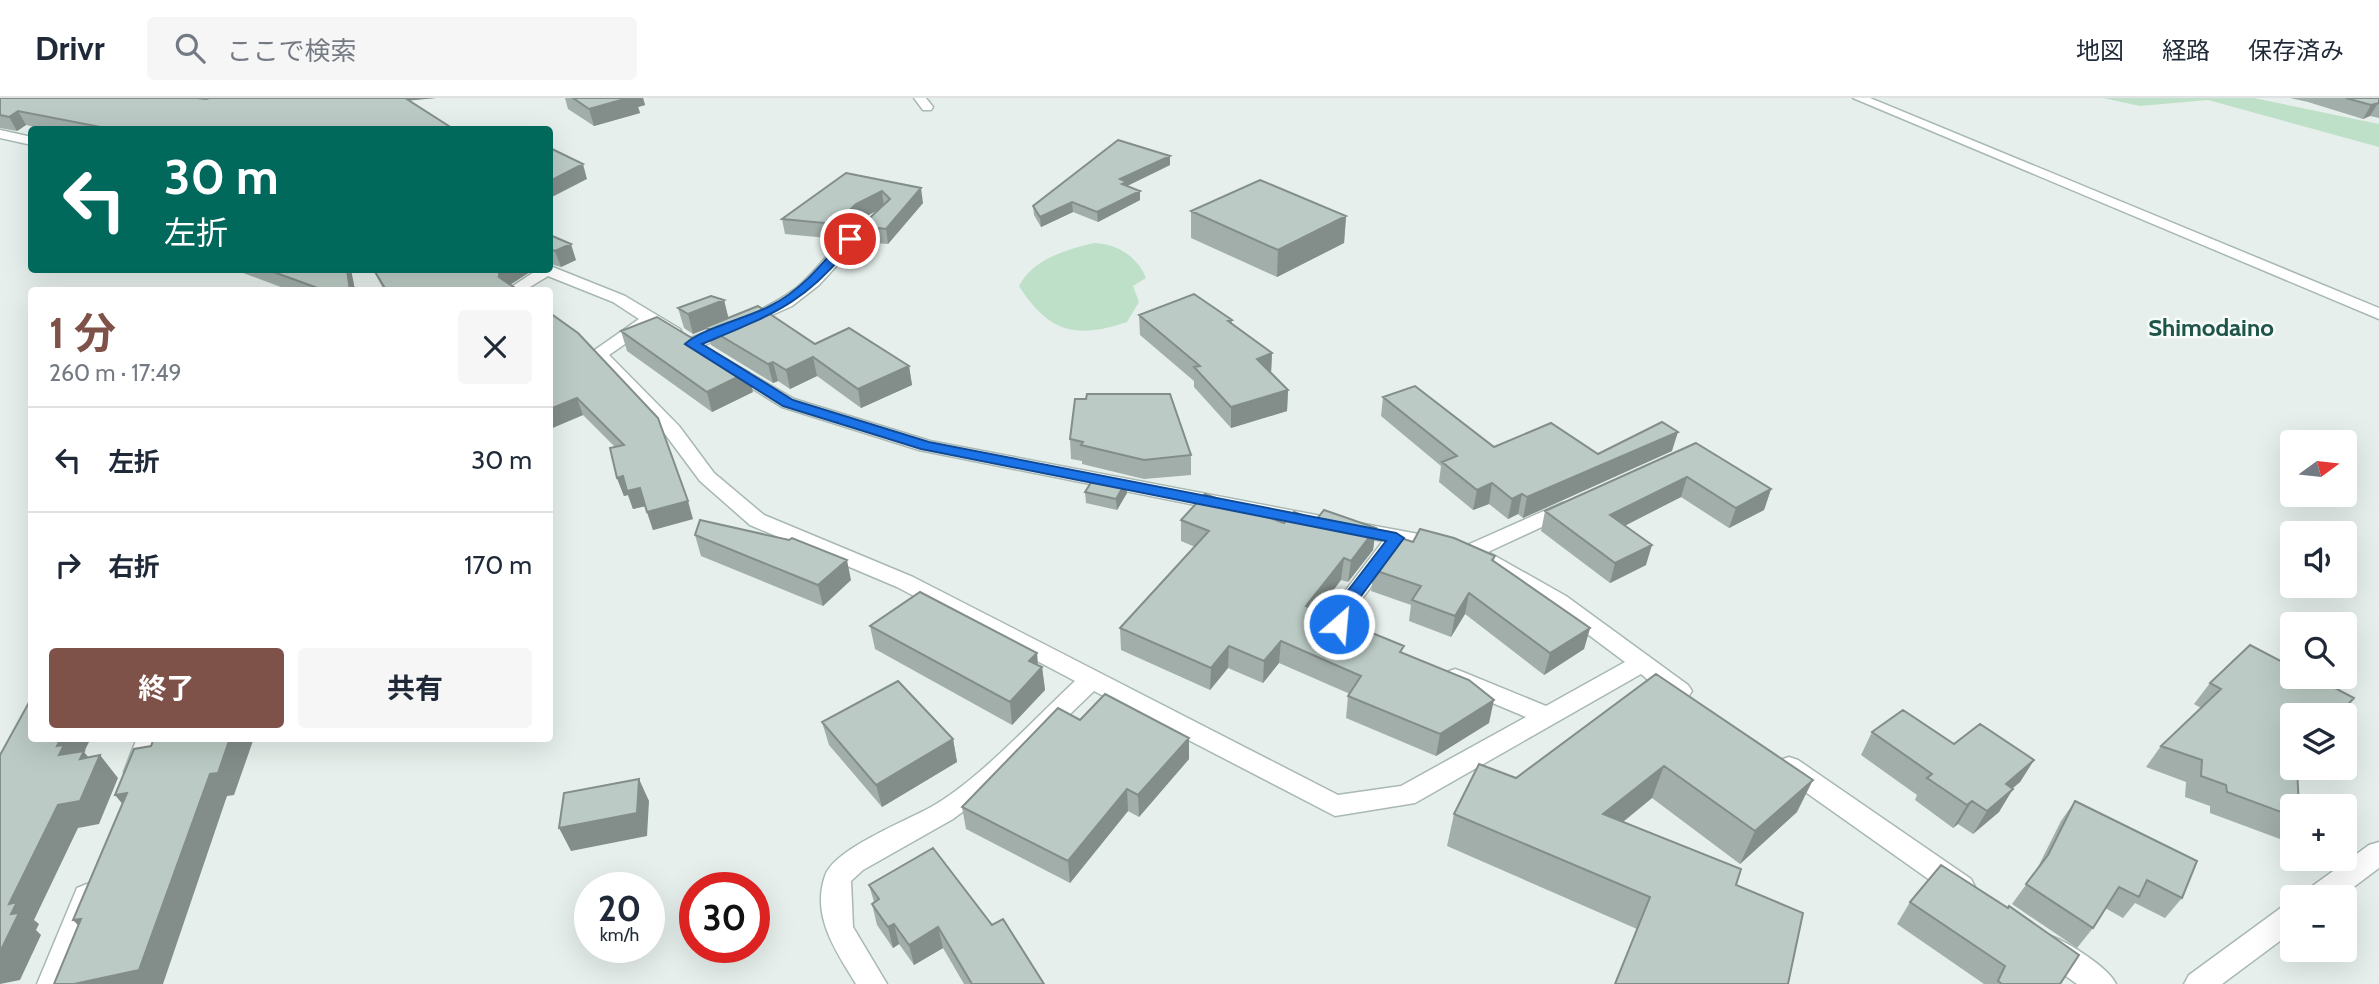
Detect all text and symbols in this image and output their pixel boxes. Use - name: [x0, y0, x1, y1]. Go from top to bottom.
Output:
- search box: [147, 17, 637, 80]
- text: Drivr: [35, 28, 105, 68]
- icon: search: [171, 29, 209, 67]
- text: ここで検索: [227, 35, 357, 67]
- text: 地図: [2076, 36, 2124, 65]
- text: 経路: [2162, 36, 2210, 65]
- text: 保存済み: [2248, 36, 2344, 65]
- text: 30 m: [164, 147, 279, 206]
- icon: left: [49, 154, 140, 245]
- pin: [820, 209, 880, 269]
- text: 左折: [164, 213, 228, 252]
- icon: arrive: [831, 220, 869, 258]
- text: 1 分: [49, 307, 116, 359]
- button: close: [458, 310, 532, 384]
- district label: Shimodaino: [2148, 313, 2274, 342]
- text: 260 m · 17:49: [49, 359, 182, 387]
- north arrow: [2280, 430, 2357, 508]
- map controls: [2280, 430, 2357, 962]
- icon: left: [49, 441, 87, 479]
- text: 30 m: [471, 444, 532, 476]
- text: 左折: [108, 446, 160, 478]
- button: sound: [2280, 521, 2357, 598]
- icon: right: [49, 546, 87, 584]
- text: 170 m: [464, 549, 532, 581]
- text: 右折: [108, 551, 160, 583]
- position arrow: [1302, 587, 1376, 661]
- button: search: [2280, 612, 2357, 689]
- button: 終了: [49, 648, 284, 728]
- button: 共有: [298, 648, 532, 728]
- button: layers: [2280, 703, 2357, 780]
- button: +: [2280, 794, 2357, 871]
- speed limit sign: 30: [679, 872, 770, 963]
- button: −: [2280, 885, 2357, 962]
- text: 20: [598, 887, 641, 930]
- text: km/h: [600, 924, 639, 946]

